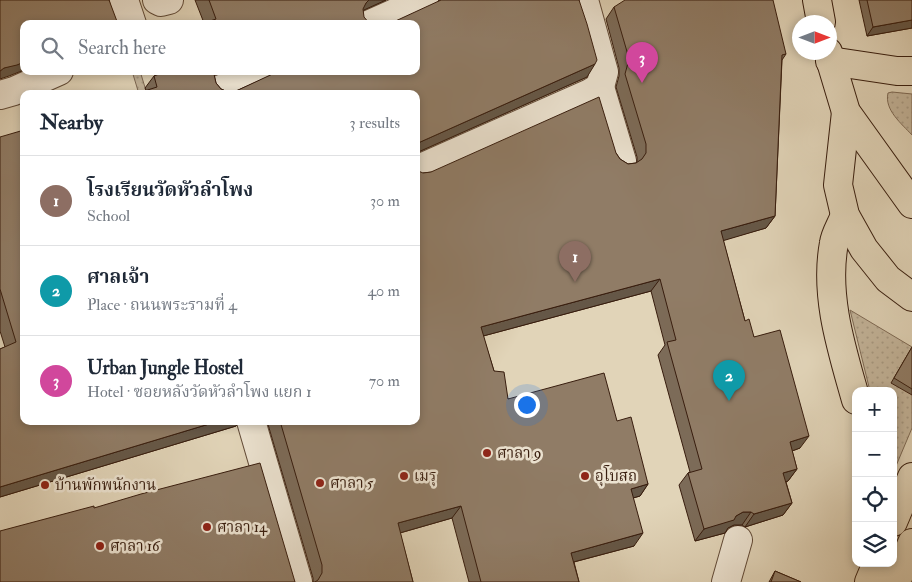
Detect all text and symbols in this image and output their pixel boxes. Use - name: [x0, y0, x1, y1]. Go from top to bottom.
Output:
- north arrow: [792, 15, 837, 60]
- search box: [20, 20, 420, 75]
- icon: search: [38, 34, 66, 62]
- text: Search here: [78, 36, 166, 60]
- pin: 3: [626, 42, 658, 83]
- text: Nearby: [40, 109, 103, 136]
- text: 3 results: [349, 113, 400, 133]
- text: โรงเรียนวัดหัวลำโพง: [87, 178, 253, 202]
- text: 1: [53, 191, 59, 211]
- text: 30 m: [370, 191, 400, 211]
- text: School: [87, 206, 130, 226]
- pin: 1: [559, 241, 591, 282]
- text: ศาลเจ้า: [87, 265, 149, 289]
- text: 2: [52, 281, 60, 301]
- text: 40 m: [367, 281, 400, 301]
- text: Place · ถนนพระรามที่ 4: [87, 295, 237, 315]
- text: Urban Jungle Hostel: [87, 356, 243, 380]
- pin: 2: [713, 360, 745, 401]
- text: 3: [53, 371, 59, 391]
- text: 70 m: [369, 371, 400, 391]
- text: Hotel · ซอยหลังวัดหัวลำโพง แยก 1: [87, 382, 312, 402]
- map controls: [852, 387, 897, 567]
- button: +: [852, 387, 897, 432]
- your location: [514, 392, 540, 418]
- button: −: [852, 432, 897, 477]
- place label: ศาลา 9: [497, 444, 541, 463]
- marker: ศาลา 9: [481, 447, 493, 459]
- place label: อุโบสถ: [595, 465, 637, 487]
- place label: เมรุ: [414, 467, 436, 487]
- marker: เมรุ: [398, 470, 410, 482]
- marker: อุโบสถ: [579, 470, 591, 482]
- place label: ศาลา 5: [330, 474, 374, 493]
- place label: บ้านพักพนักงาน: [55, 476, 156, 495]
- marker: ศาลา 5: [314, 477, 326, 489]
- button: locate: [852, 477, 897, 522]
- marker: บ้านพักพนักงาน: [39, 479, 51, 491]
- place label: ศาลา 14: [217, 518, 268, 537]
- marker: ศาลา 14: [201, 521, 213, 533]
- button: layers: [852, 522, 897, 567]
- place label: ศาลา 16: [110, 537, 161, 556]
- marker: ศาลา 16: [94, 540, 106, 552]

